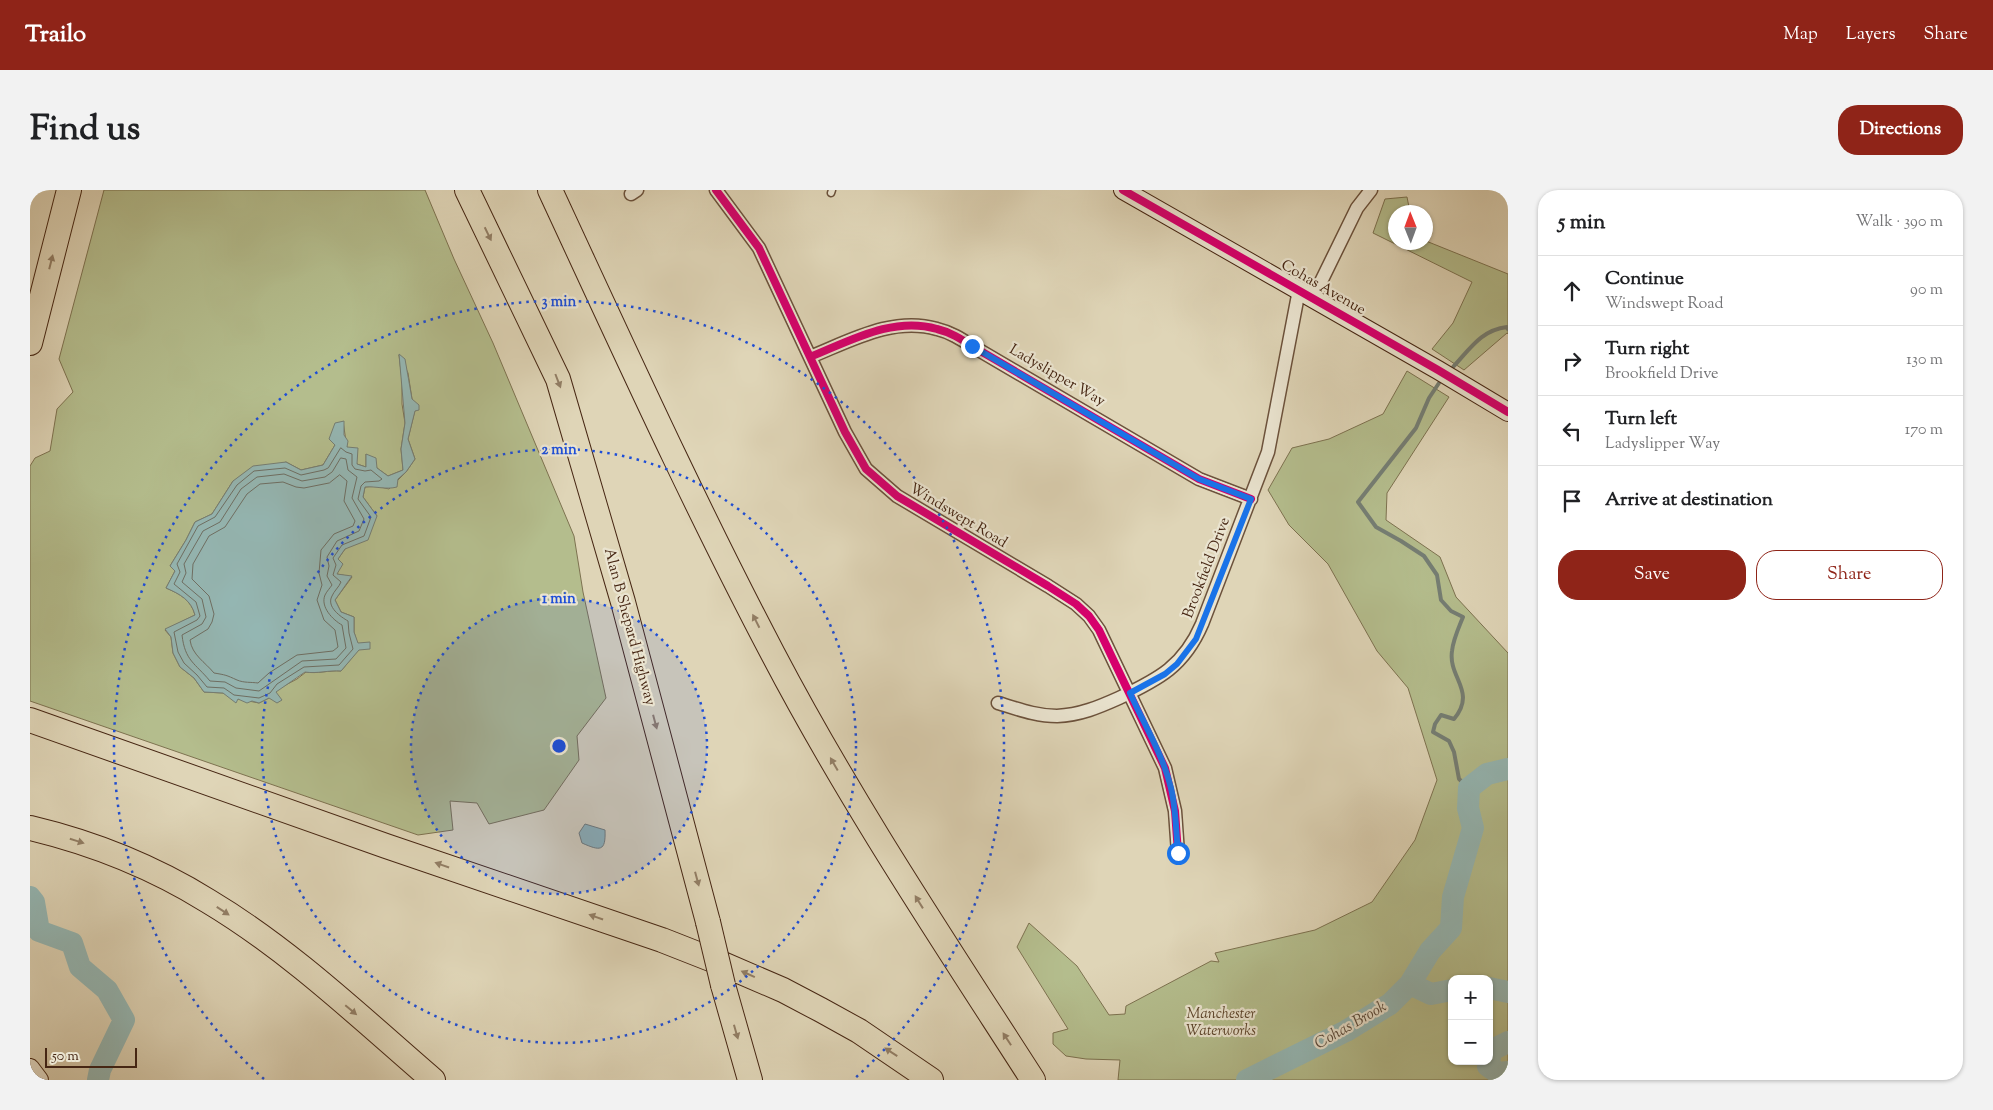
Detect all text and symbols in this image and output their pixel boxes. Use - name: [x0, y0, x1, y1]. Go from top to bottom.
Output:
- text: Trailo: [25, 18, 86, 52]
- text: Map: [1783, 22, 1818, 48]
- text: Layers: [1846, 22, 1896, 48]
- text: Share: [1924, 22, 1968, 48]
- text: Find us: [30, 105, 140, 156]
- button: Directions: [1838, 105, 1963, 155]
- north arrow: [1388, 205, 1433, 250]
- text: 5 min: [1558, 208, 1605, 238]
- text: Walk · 390 m: [1855, 211, 1943, 234]
- one-way arrow: [484, 227, 492, 241]
- one-way arrow: [47, 255, 55, 270]
- street label: Cohas Avenue: [1277, 255, 1369, 321]
- text: Continue: [1605, 266, 1684, 293]
- icon: ahead: [1558, 277, 1586, 305]
- text: 90 m: [1910, 279, 1943, 302]
- text: 3 min: [542, 292, 577, 313]
- text: Windswept Road: [1605, 293, 1723, 316]
- route end: [961, 335, 984, 358]
- text: Turn right: [1605, 336, 1689, 363]
- street label: Ladyslipper Way: [1005, 340, 1110, 412]
- icon: right: [1558, 347, 1586, 375]
- text: 130 m: [1906, 349, 1943, 372]
- text: Brookfield Drive: [1605, 363, 1719, 386]
- one-way arrow: [555, 373, 562, 388]
- text: Turn left: [1605, 406, 1677, 433]
- icon: left: [1558, 417, 1586, 445]
- text: 170 m: [1905, 419, 1943, 442]
- text: Ladyslipper Way: [1605, 433, 1720, 456]
- text: 2 min: [541, 440, 577, 461]
- street label: Windswept Road: [905, 478, 1011, 554]
- icon: arrive: [1558, 487, 1586, 515]
- text: Arrive at destination: [1605, 487, 1773, 514]
- street label: Brookfield Drive: [1178, 515, 1236, 621]
- street label: Alan B Shepard Highway: [598, 546, 660, 709]
- button: Save: [1558, 550, 1746, 600]
- button: Share: [1756, 550, 1943, 600]
- text: 1 min: [542, 589, 576, 610]
- one-way arrow: [752, 614, 760, 629]
- one-way arrow: [651, 714, 659, 729]
- centre of rings: [550, 737, 568, 755]
- one-way arrow: [829, 757, 838, 771]
- one-way arrow: [70, 837, 85, 845]
- route start: [1167, 842, 1190, 865]
- one-way arrow: [435, 861, 450, 868]
- one-way arrow: [693, 871, 701, 886]
- one-way arrow: [914, 896, 924, 909]
- one-way arrow: [216, 906, 230, 915]
- one-way arrow: [588, 913, 603, 921]
- one-way arrow: [741, 970, 755, 978]
- map controls: [1448, 975, 1493, 1065]
- button: +: [1448, 975, 1493, 1020]
- water label: Cohas Brook: [1311, 996, 1391, 1056]
- one-way arrow: [345, 1004, 357, 1016]
- park label: Manchester Waterworks: [1186, 1004, 1256, 1042]
- button: −: [1448, 1020, 1493, 1065]
- one-way arrow: [733, 1025, 741, 1040]
- one-way arrow: [1002, 1032, 1011, 1046]
- scale bar: [45, 1045, 138, 1068]
- text: 50 m: [52, 1047, 79, 1067]
- one-way arrow: [884, 1047, 897, 1057]

